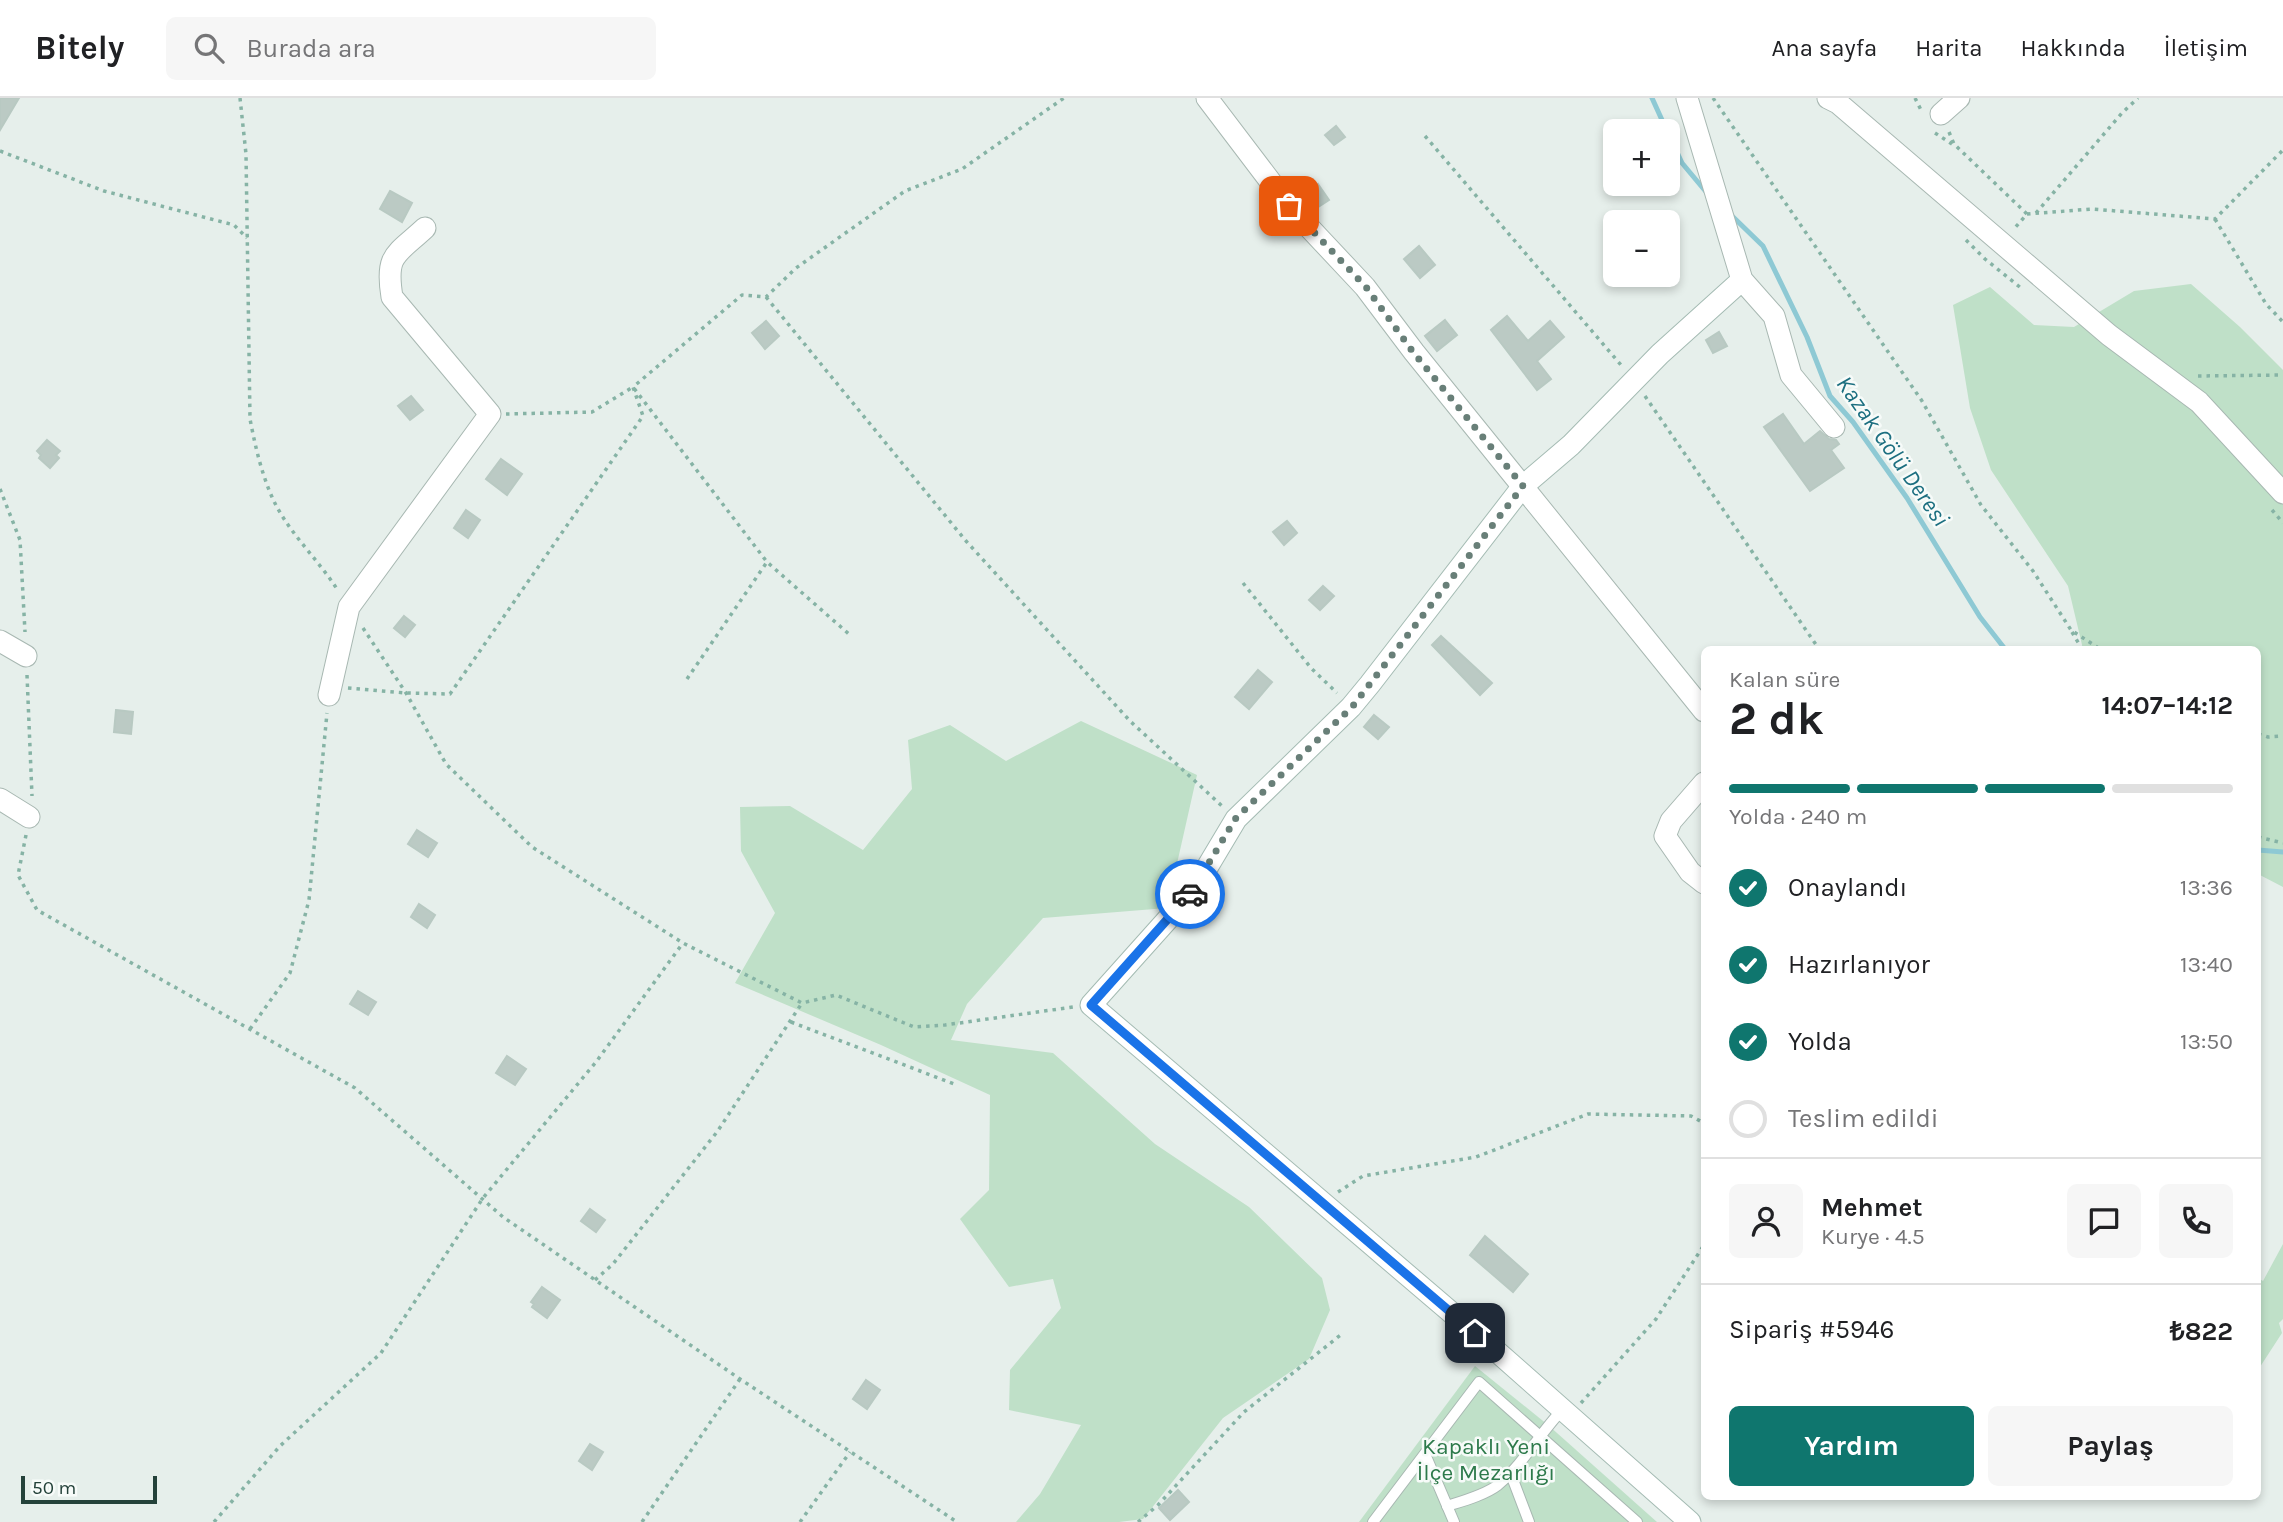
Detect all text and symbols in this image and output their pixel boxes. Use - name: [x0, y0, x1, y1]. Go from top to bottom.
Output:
- search box: [166, 17, 656, 80]
- text: Bitely: [35, 29, 124, 67]
- icon: search: [190, 29, 228, 67]
- text: Burada ara: [246, 33, 376, 64]
- text: Ana sayfa: [1772, 34, 1877, 62]
- text: Harita: [1915, 34, 1982, 62]
- text: Hakkında: [2020, 34, 2126, 62]
- text: İletişim: [2164, 34, 2248, 62]
- map controls: [1603, 119, 1680, 287]
- button: +: [1603, 119, 1680, 196]
- pin: [1259, 176, 1319, 236]
- icon: bag: [1270, 187, 1308, 225]
- button: −: [1603, 210, 1680, 287]
- water label: Kazak Gölü Deresi: [1831, 370, 1955, 532]
- text: Kalan süre: [1729, 666, 1840, 693]
- text: 14:07–14:12: [2101, 690, 2233, 721]
- text: 2 dk: [1729, 692, 1824, 746]
- text: Yolda · 240 m: [1729, 803, 1867, 830]
- courier: [1155, 859, 1225, 929]
- icon: check: [1729, 869, 1767, 907]
- text: Onaylandı: [1788, 872, 1907, 903]
- text: 13:36: [2180, 874, 2233, 901]
- icon: car: [1171, 875, 1209, 913]
- icon: check: [1729, 946, 1767, 984]
- text: Hazırlanıyor: [1788, 949, 1930, 980]
- text: 13:40: [2180, 951, 2233, 978]
- icon: check: [1729, 1023, 1767, 1061]
- text: Yolda: [1788, 1026, 1852, 1057]
- text: 13:50: [2180, 1028, 2233, 1055]
- text: Teslim edildi: [1788, 1103, 1939, 1134]
- button: person: [1729, 1184, 1803, 1258]
- button: chat: [2067, 1184, 2141, 1258]
- button: phone: [2159, 1184, 2233, 1258]
- text: Mehmet: [1821, 1192, 1922, 1223]
- text: Kurye · 4.5: [1821, 1223, 1925, 1250]
- pin: [1445, 1303, 1505, 1363]
- icon: home: [1456, 1314, 1494, 1352]
- text: Sipariş #5946: [1729, 1314, 1894, 1345]
- text: ₺822: [2170, 1316, 2233, 1347]
- button: Yardım: [1729, 1406, 1974, 1486]
- button: Paylaş: [1988, 1406, 2233, 1486]
- park label: Kapaklı Yeni İlçe Mezarlığı: [1417, 1433, 1555, 1486]
- scale bar: [21, 1473, 158, 1505]
- text: 50 m: [32, 1477, 76, 1499]

